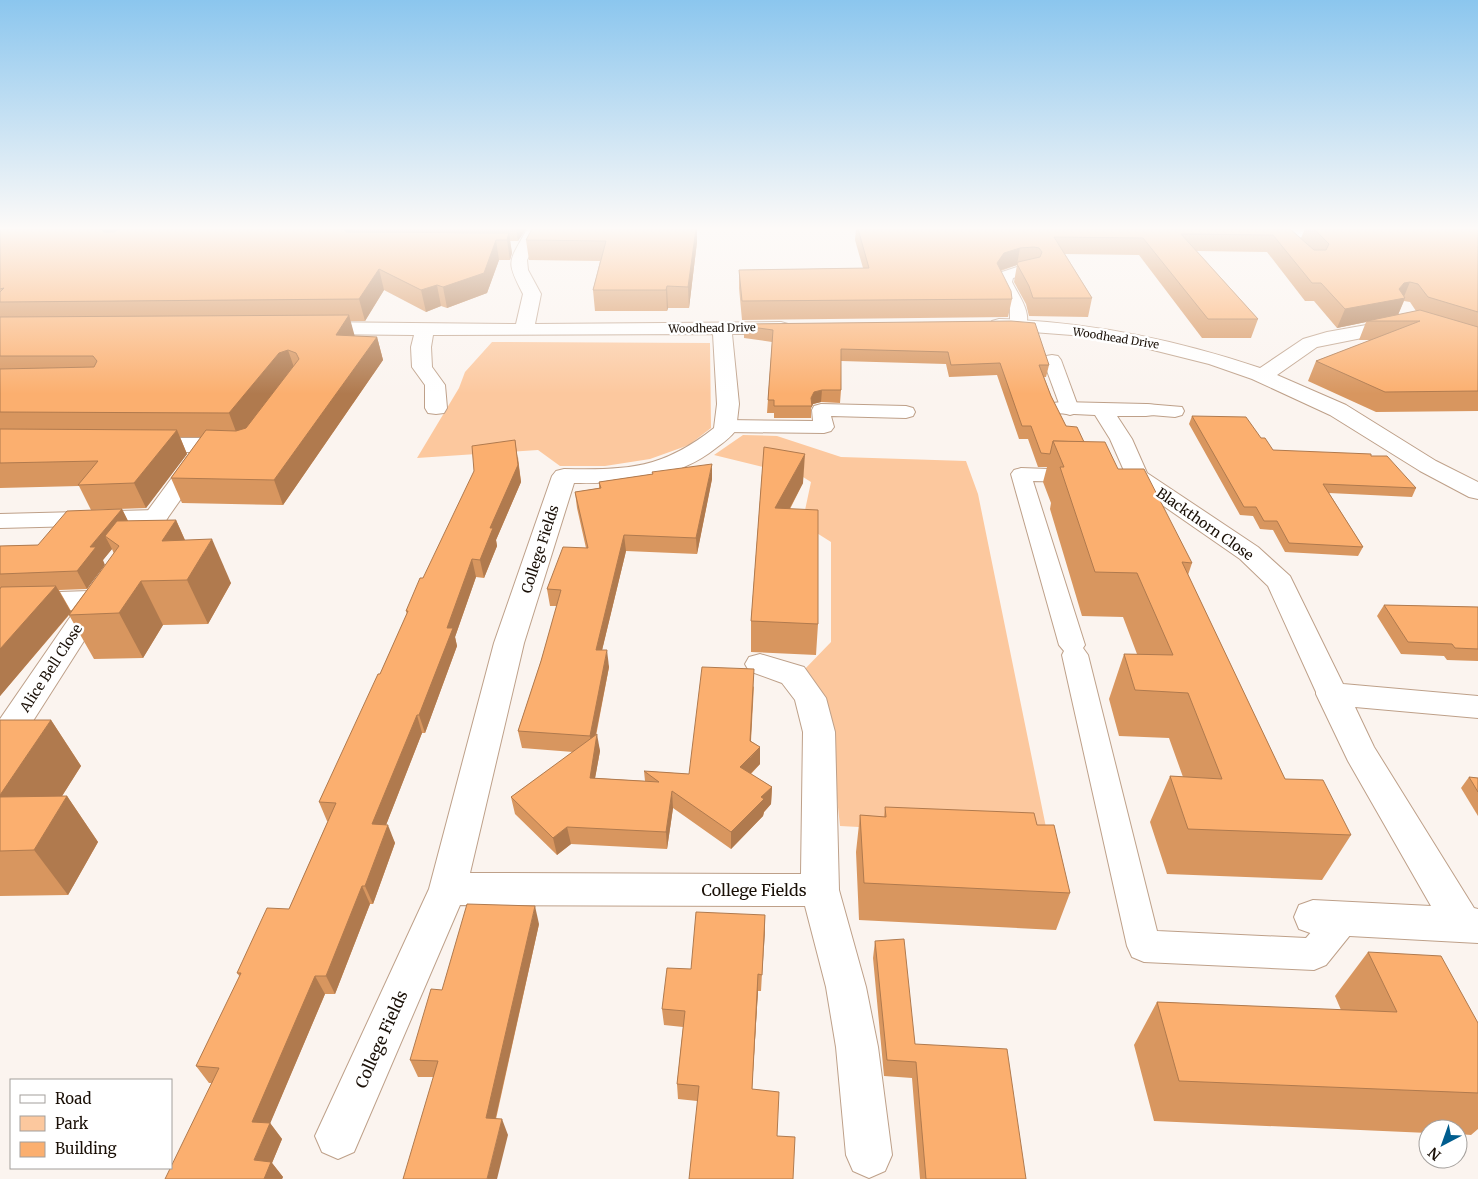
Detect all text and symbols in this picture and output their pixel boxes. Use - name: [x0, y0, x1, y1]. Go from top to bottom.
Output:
- street label: Woodhead Drive: [667, 320, 756, 336]
- street label: Woodhead Drive: [1071, 324, 1160, 352]
- street label: Blackthorn Close: [1153, 484, 1257, 564]
- street label: College Fields: [517, 502, 563, 595]
- street label: Alice Bell Close: [15, 621, 86, 716]
- street label: College Fields: [702, 880, 807, 900]
- street label: College Fields: [351, 987, 412, 1091]
- legend: [10, 1079, 172, 1169]
- text: Road: [55, 1089, 91, 1108]
- text: Park: [55, 1114, 89, 1133]
- north arrow: [1418, 1119, 1468, 1169]
- text: Building: [55, 1139, 117, 1158]
- text: N: [1424, 1143, 1445, 1164]

